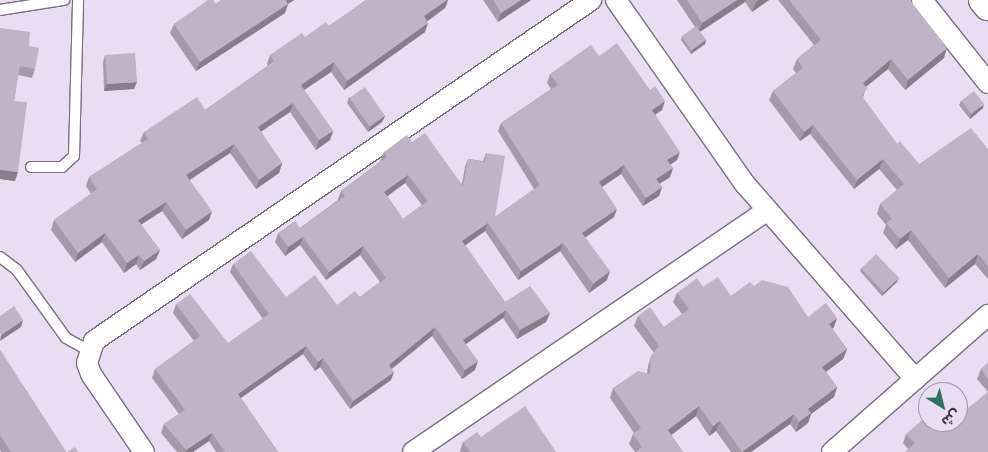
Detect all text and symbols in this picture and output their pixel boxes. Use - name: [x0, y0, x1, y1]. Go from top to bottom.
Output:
- north arrow: [918, 382, 968, 432]
- text: ش: [939, 406, 964, 430]

